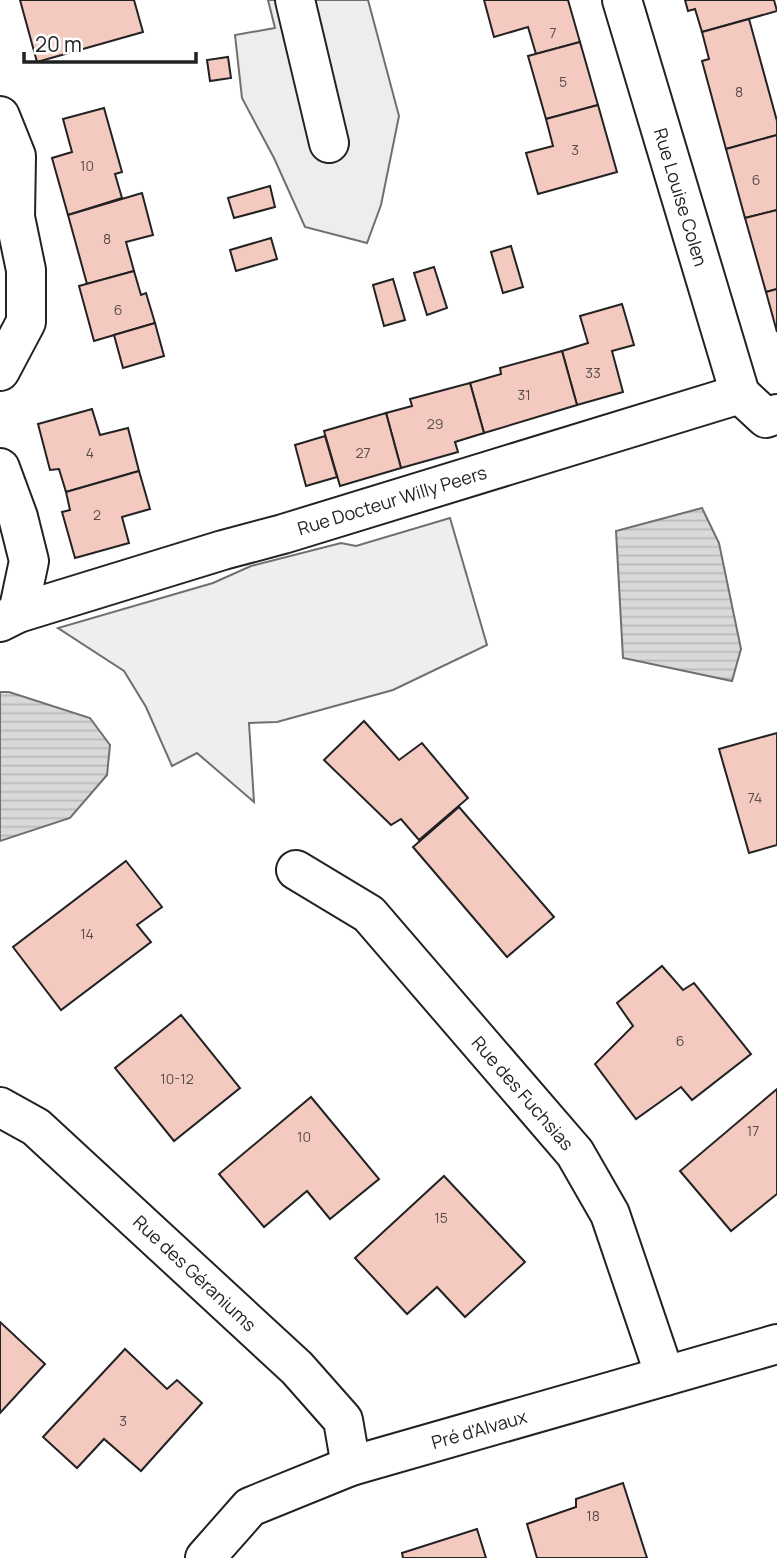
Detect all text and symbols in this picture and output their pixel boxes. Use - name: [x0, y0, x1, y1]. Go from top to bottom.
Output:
- scale bar: [24, 21, 196, 65]
- house number: 7: [549, 23, 557, 42]
- text: 20 m: [35, 30, 82, 58]
- house number: 5: [559, 72, 567, 91]
- house number: 8: [735, 82, 743, 101]
- street label: Rue Louise Colen: [649, 125, 713, 269]
- house number: 3: [571, 140, 579, 159]
- house number: 10: [80, 156, 94, 175]
- house number: 6: [752, 170, 760, 189]
- house number: 8: [103, 229, 111, 248]
- house number: 6: [114, 300, 122, 319]
- house number: 33: [585, 363, 601, 382]
- house number: 31: [517, 385, 531, 404]
- house number: 29: [427, 414, 443, 433]
- house number: 4: [86, 443, 94, 462]
- house number: 27: [355, 443, 371, 462]
- street label: Rue Docteur Willy Peers: [294, 460, 490, 540]
- house number: 2: [93, 505, 101, 524]
- house number: 74: [748, 788, 762, 807]
- house number: 14: [80, 924, 94, 943]
- street label: Rue des Fuchsias: [467, 1031, 579, 1155]
- house number: 6: [676, 1031, 684, 1050]
- house number: 10-12: [160, 1069, 194, 1088]
- house number: 17: [747, 1121, 759, 1140]
- house number: 10: [297, 1127, 311, 1146]
- house number: 15: [434, 1208, 448, 1227]
- street label: Rue des Géraniums: [128, 1210, 262, 1336]
- street label: Pré d'Alvaux: [428, 1404, 530, 1454]
- house number: 3: [119, 1411, 127, 1430]
- house number: 18: [586, 1506, 600, 1525]

